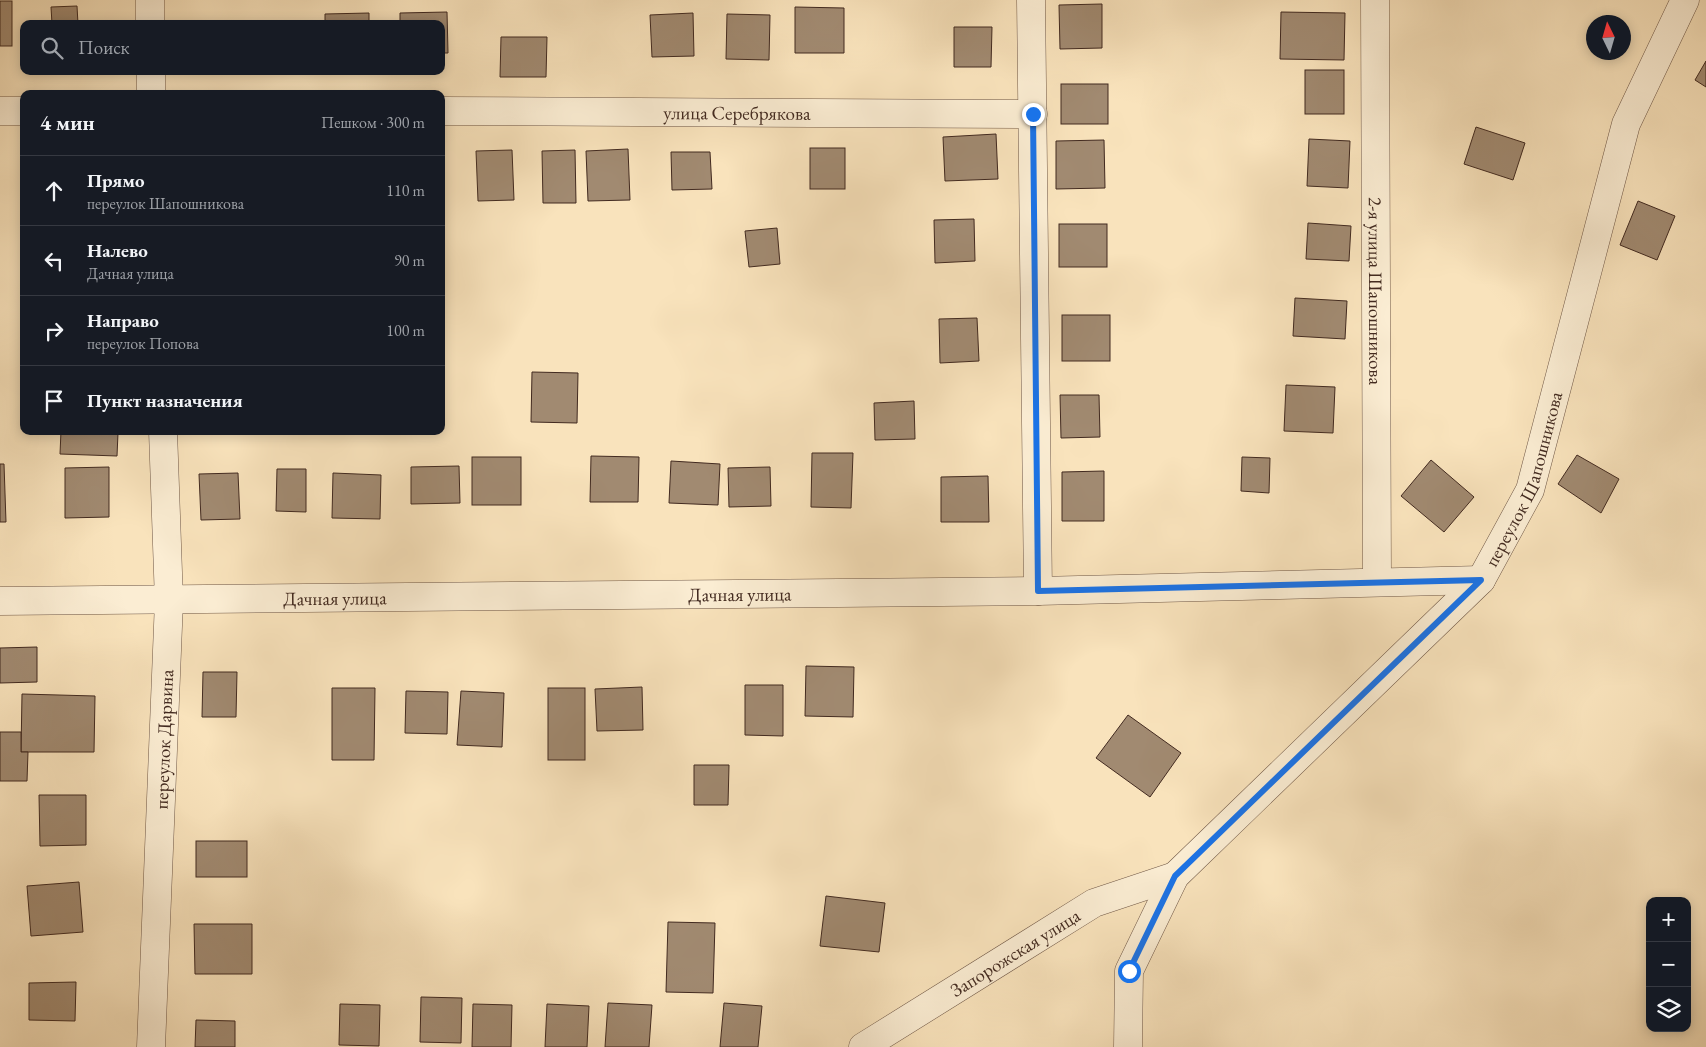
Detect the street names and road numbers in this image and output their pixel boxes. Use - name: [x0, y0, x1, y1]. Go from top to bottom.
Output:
- street label: улица Серебрякова: [663, 100, 811, 126]
- street label: 2-я улица Шапошникова: [1363, 197, 1388, 385]
- street label: переулок Шапошникова: [1479, 388, 1568, 571]
- street label: Дачная улица: [688, 581, 792, 607]
- street label: Дачная улица: [283, 585, 387, 611]
- street label: переулок Дарвина: [149, 668, 179, 810]
- street label: Запорожская улица: [945, 903, 1085, 1003]

